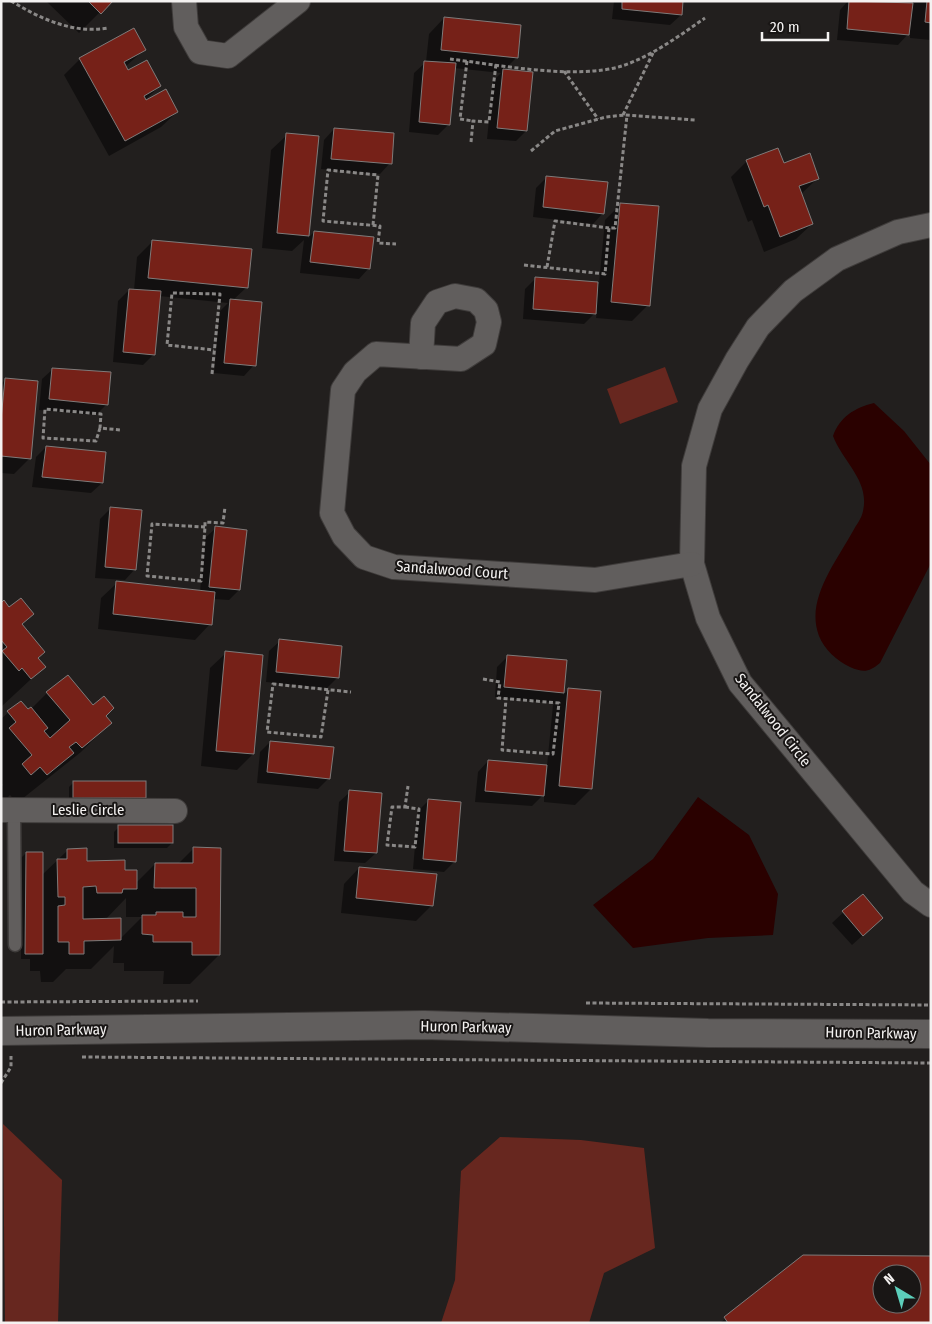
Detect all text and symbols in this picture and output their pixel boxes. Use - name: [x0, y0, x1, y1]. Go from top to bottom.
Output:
- scale bar: [762, 10, 828, 42]
- text: 20 m: [770, 18, 800, 36]
- street label: Sandalwood Court: [395, 557, 509, 583]
- street label: Sandalwood Circle: [731, 670, 815, 770]
- street label: Leslie Circle: [52, 801, 124, 819]
- street label: Huron Parkway: [420, 1017, 512, 1037]
- street label: Huron Parkway: [15, 1020, 107, 1040]
- street label: Huron Parkway: [825, 1023, 917, 1043]
- north arrow: [872, 1264, 922, 1314]
- text: N: [881, 1270, 898, 1288]

